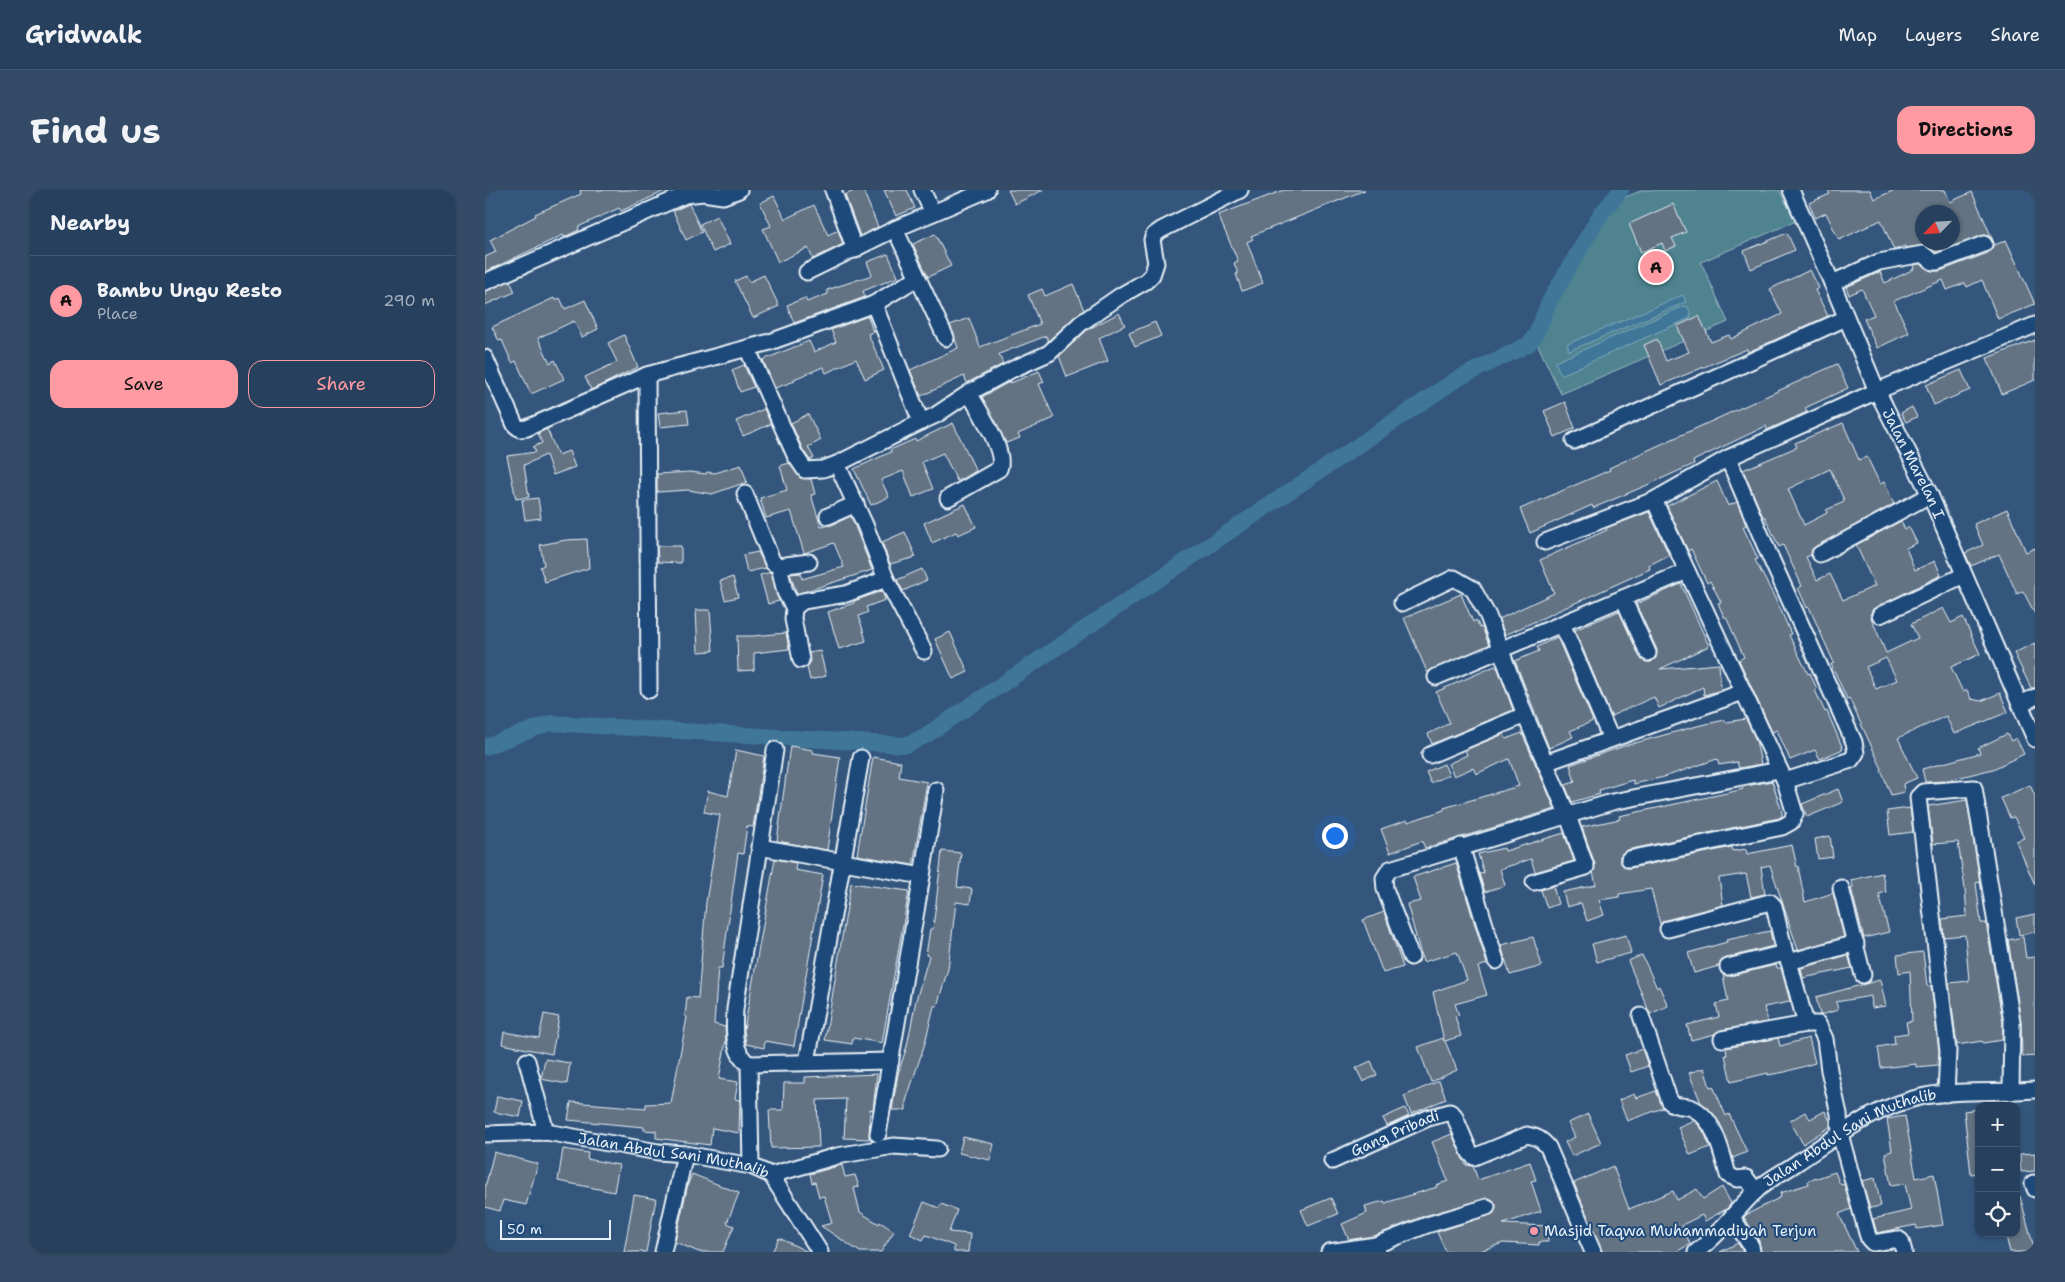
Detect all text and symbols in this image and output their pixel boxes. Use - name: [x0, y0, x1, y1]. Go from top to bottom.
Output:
- text: Gridwalk: [25, 19, 142, 51]
- text: Map: [1839, 23, 1877, 47]
- text: Layers: [1905, 23, 1962, 47]
- text: Share: [1990, 23, 2040, 47]
- button: Directions: [1897, 106, 2035, 154]
- text: Find us: [30, 107, 161, 154]
- north arrow: [1915, 205, 1960, 250]
- text: Nearby: [50, 209, 130, 237]
- pin: A: [1640, 248, 1672, 286]
- text: Bambu Ungu Resto: [97, 278, 282, 303]
- text: A: [60, 290, 72, 311]
- text: 290 m: [383, 290, 435, 311]
- text: Place: [97, 303, 138, 324]
- button: Save: [50, 360, 238, 408]
- button: Share: [248, 360, 435, 408]
- street label: Jalan Marelan I: [1878, 405, 1949, 522]
- your location: [1322, 823, 1348, 849]
- street label: Jalan Abdul Sani Muthalib: [1759, 1084, 1938, 1191]
- map controls: [1975, 1102, 2020, 1237]
- button: +: [1975, 1102, 2020, 1147]
- street label: Gang Pribadi: [1348, 1105, 1441, 1161]
- street label: Jalan Abdul Sani Muthalib: [576, 1128, 773, 1183]
- button: −: [1975, 1147, 2020, 1192]
- button: locate: [1975, 1192, 2020, 1237]
- scale bar: [500, 1217, 611, 1240]
- text: 50 m: [507, 1220, 542, 1238]
- place label: Masjid Taqwa Muhammadiyah Terjun: [1544, 1221, 1816, 1241]
- marker: Masjid Taqwa Muhammadiyah Terjun: [1528, 1225, 1540, 1237]

